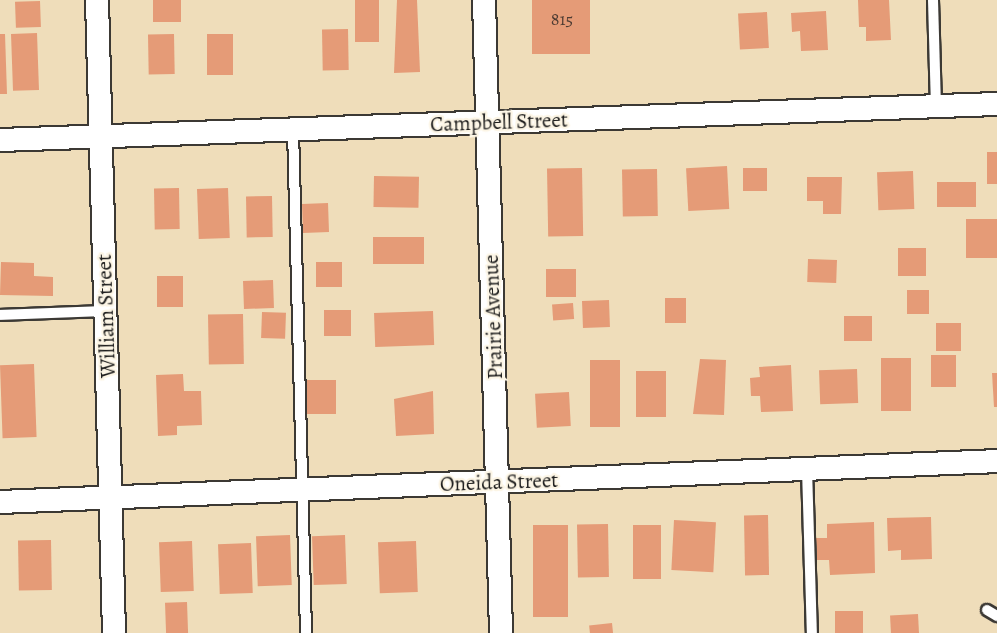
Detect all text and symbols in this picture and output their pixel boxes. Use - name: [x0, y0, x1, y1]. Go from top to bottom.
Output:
- house number: 815: [551, 8, 573, 30]
- street label: Campbell Street: [430, 107, 568, 137]
- street label: William Street: [91, 254, 121, 378]
- street label: Prairie Avenue: [478, 254, 508, 380]
- street label: Oneida Street: [439, 467, 559, 497]

